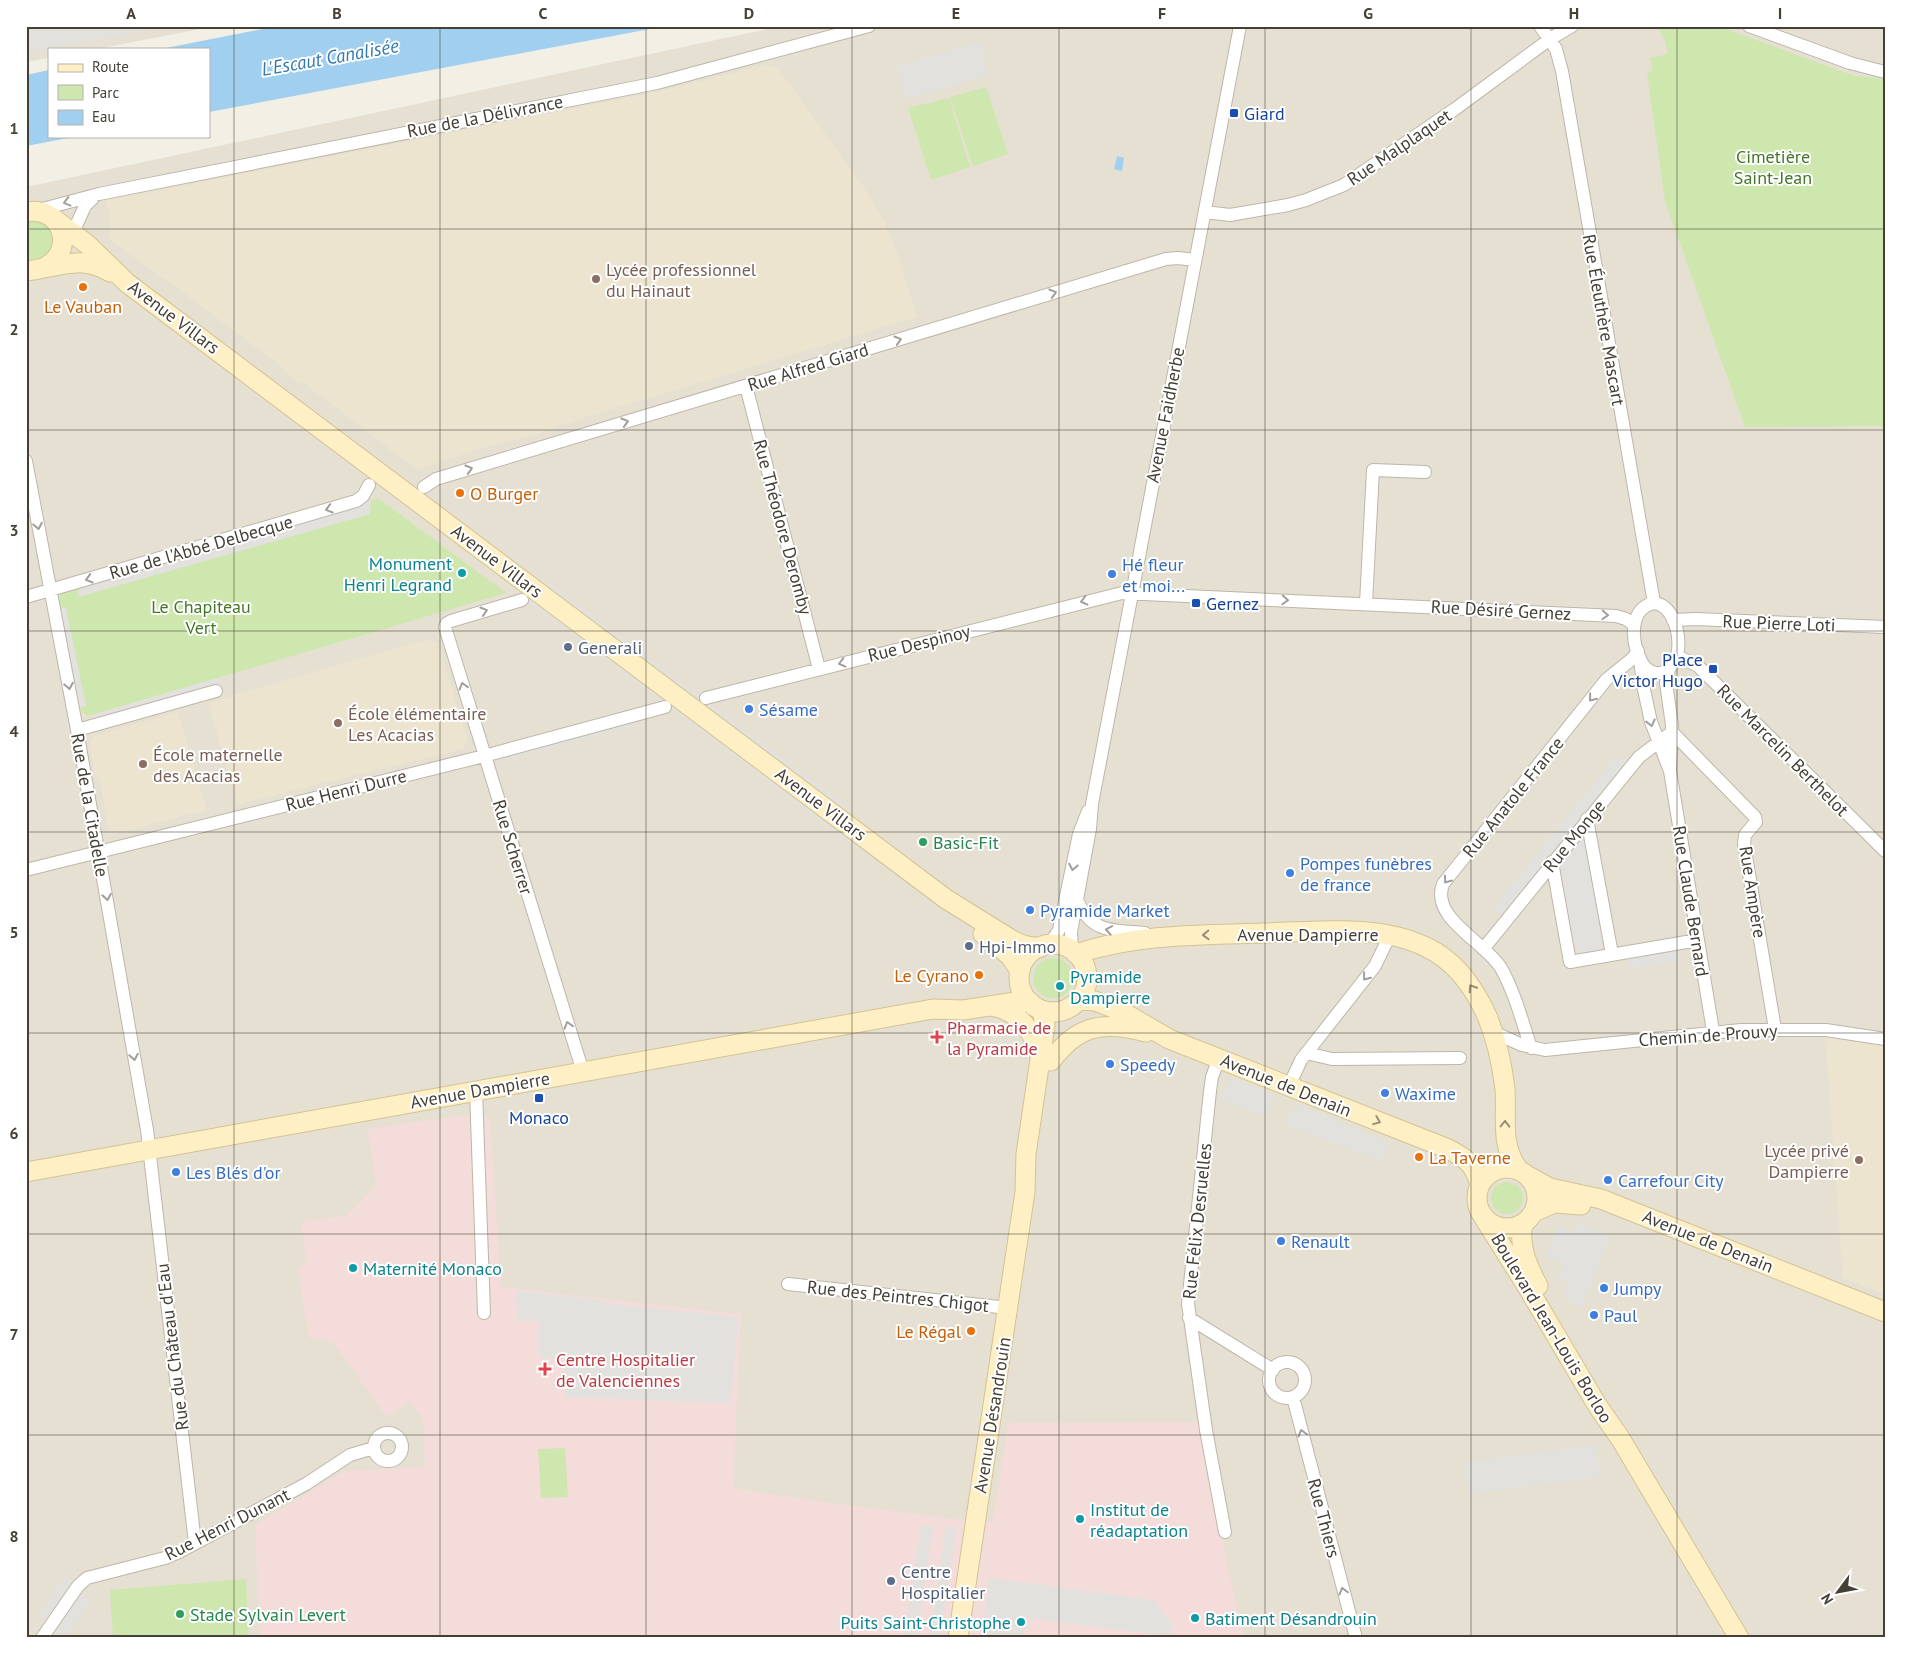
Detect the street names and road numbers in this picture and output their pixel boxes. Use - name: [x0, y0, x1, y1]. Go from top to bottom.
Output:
- street label: Rue de la Délivrance: [405, 90, 565, 142]
- street label: Rue Malplaquet: [1342, 104, 1456, 190]
- street label: Rue Éleuthère Mascart: [1578, 232, 1630, 408]
- street label: Avenue Villars: [124, 275, 224, 359]
- street label: Rue Alfred Giard: [745, 338, 871, 396]
- street label: Avenue Faidherbe: [1141, 345, 1189, 485]
- street label: Rue Théodore Deromby: [749, 437, 818, 618]
- street label: Rue de l'Abbé Delbecque: [107, 510, 295, 584]
- street label: Avenue Villars: [447, 519, 547, 603]
- street label: Rue Désiré Gernez: [1430, 595, 1572, 625]
- street label: Rue Pierre Loti: [1722, 610, 1836, 636]
- street label: Rue Despinoy: [865, 619, 973, 667]
- street label: Rue Marcelin Berthelot: [1712, 679, 1854, 821]
- street label: Rue de la Citadelle: [66, 731, 114, 879]
- street label: Rue Anatole France: [1457, 732, 1569, 862]
- street label: Avenue Villars: [771, 762, 871, 846]
- street label: Rue Henri Durre: [283, 764, 409, 816]
- street label: Rue Monge: [1538, 795, 1610, 877]
- street label: Rue Scherrer: [488, 797, 538, 897]
- street label: Rue Claude Bernard: [1668, 824, 1714, 978]
- street label: Rue Ampère: [1734, 844, 1772, 940]
- street label: Avenue Dampierre: [1237, 923, 1379, 946]
- street label: Chemin de Prouvy: [1638, 1019, 1779, 1051]
- street label: Avenue de Denain: [1217, 1048, 1355, 1122]
- street label: Avenue Dampierre: [408, 1066, 552, 1114]
- street label: Rue Félix Desruelles: [1177, 1142, 1217, 1300]
- street label: Avenue de Denain: [1639, 1204, 1777, 1278]
- street label: Boulevard Jean-Louis Borloo: [1486, 1229, 1618, 1427]
- street label: Rue du Château d'Eau: [150, 1262, 194, 1432]
- street label: Rue des Peintres Chigot: [806, 1275, 990, 1317]
- street label: Avenue Désandrouin: [968, 1335, 1016, 1495]
- street label: Rue Thiers: [1302, 1476, 1346, 1560]
- street label: Rue Henri Dunant: [161, 1483, 293, 1565]

